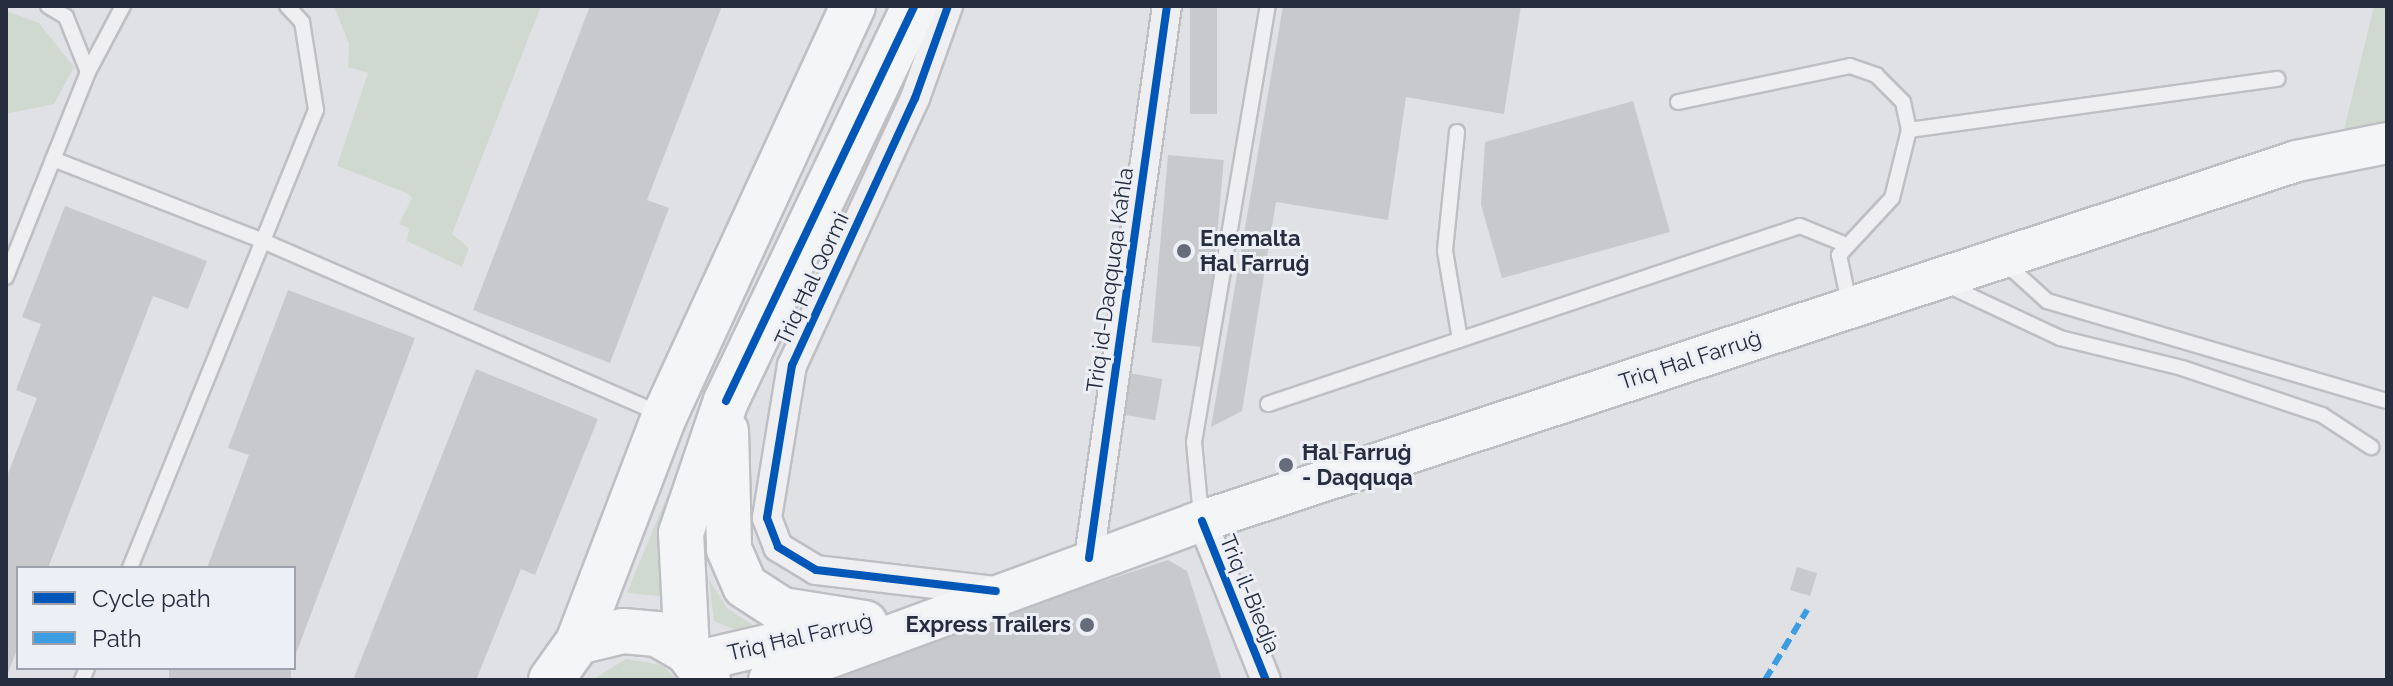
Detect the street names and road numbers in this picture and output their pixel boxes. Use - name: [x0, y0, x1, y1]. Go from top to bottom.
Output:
- street label: Triq id-Daqquqa Kaħla: [1081, 166, 1139, 394]
- street label: Triq Ħal Qormi: [769, 208, 855, 350]
- street label: Triq Ħal Farruġ: [1615, 324, 1765, 396]
- street label: Triq il-Biedja: [1214, 531, 1286, 657]
- street label: Triq Ħal Farruġ: [725, 607, 875, 667]

